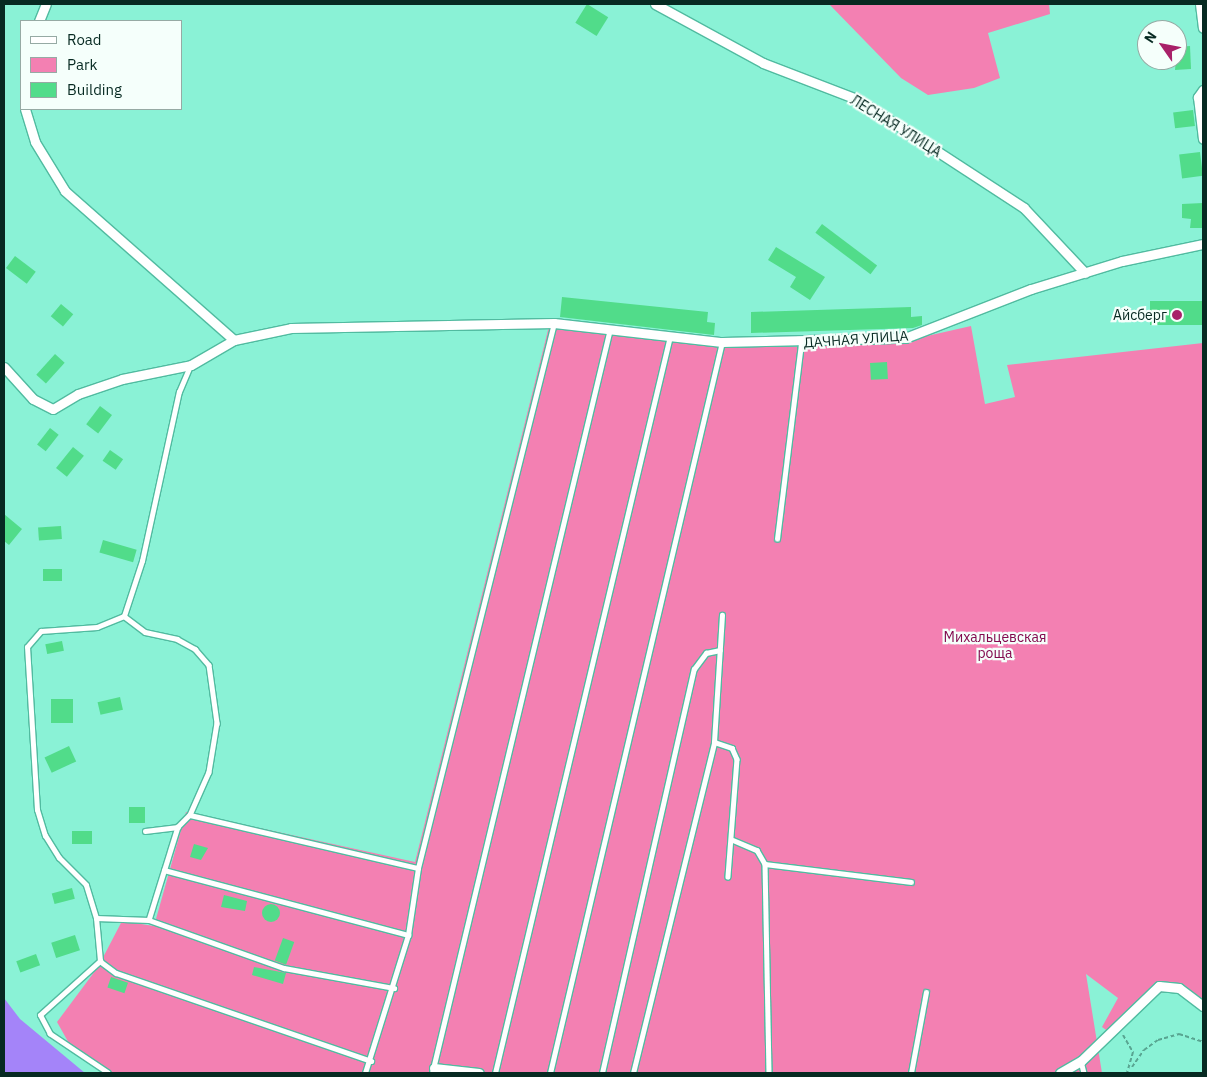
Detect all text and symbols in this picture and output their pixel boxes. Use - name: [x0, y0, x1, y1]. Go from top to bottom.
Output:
- legend: [20, 20, 182, 110]
- north arrow: [1137, 20, 1187, 70]
- text: N: [1140, 28, 1161, 47]
- text: Road: [67, 30, 102, 49]
- text: Park: [67, 55, 97, 74]
- text: Building: [67, 80, 122, 99]
- street label: ЛЕСНАЯ УЛИЦА: [848, 91, 944, 161]
- place label: Айсберг: [1113, 307, 1167, 323]
- marker: Айсберг: [1171, 309, 1183, 321]
- street label: ДАЧНАЯ УЛИЦА: [803, 327, 909, 351]
- park label: Михальцевская роща: [944, 629, 1046, 662]

